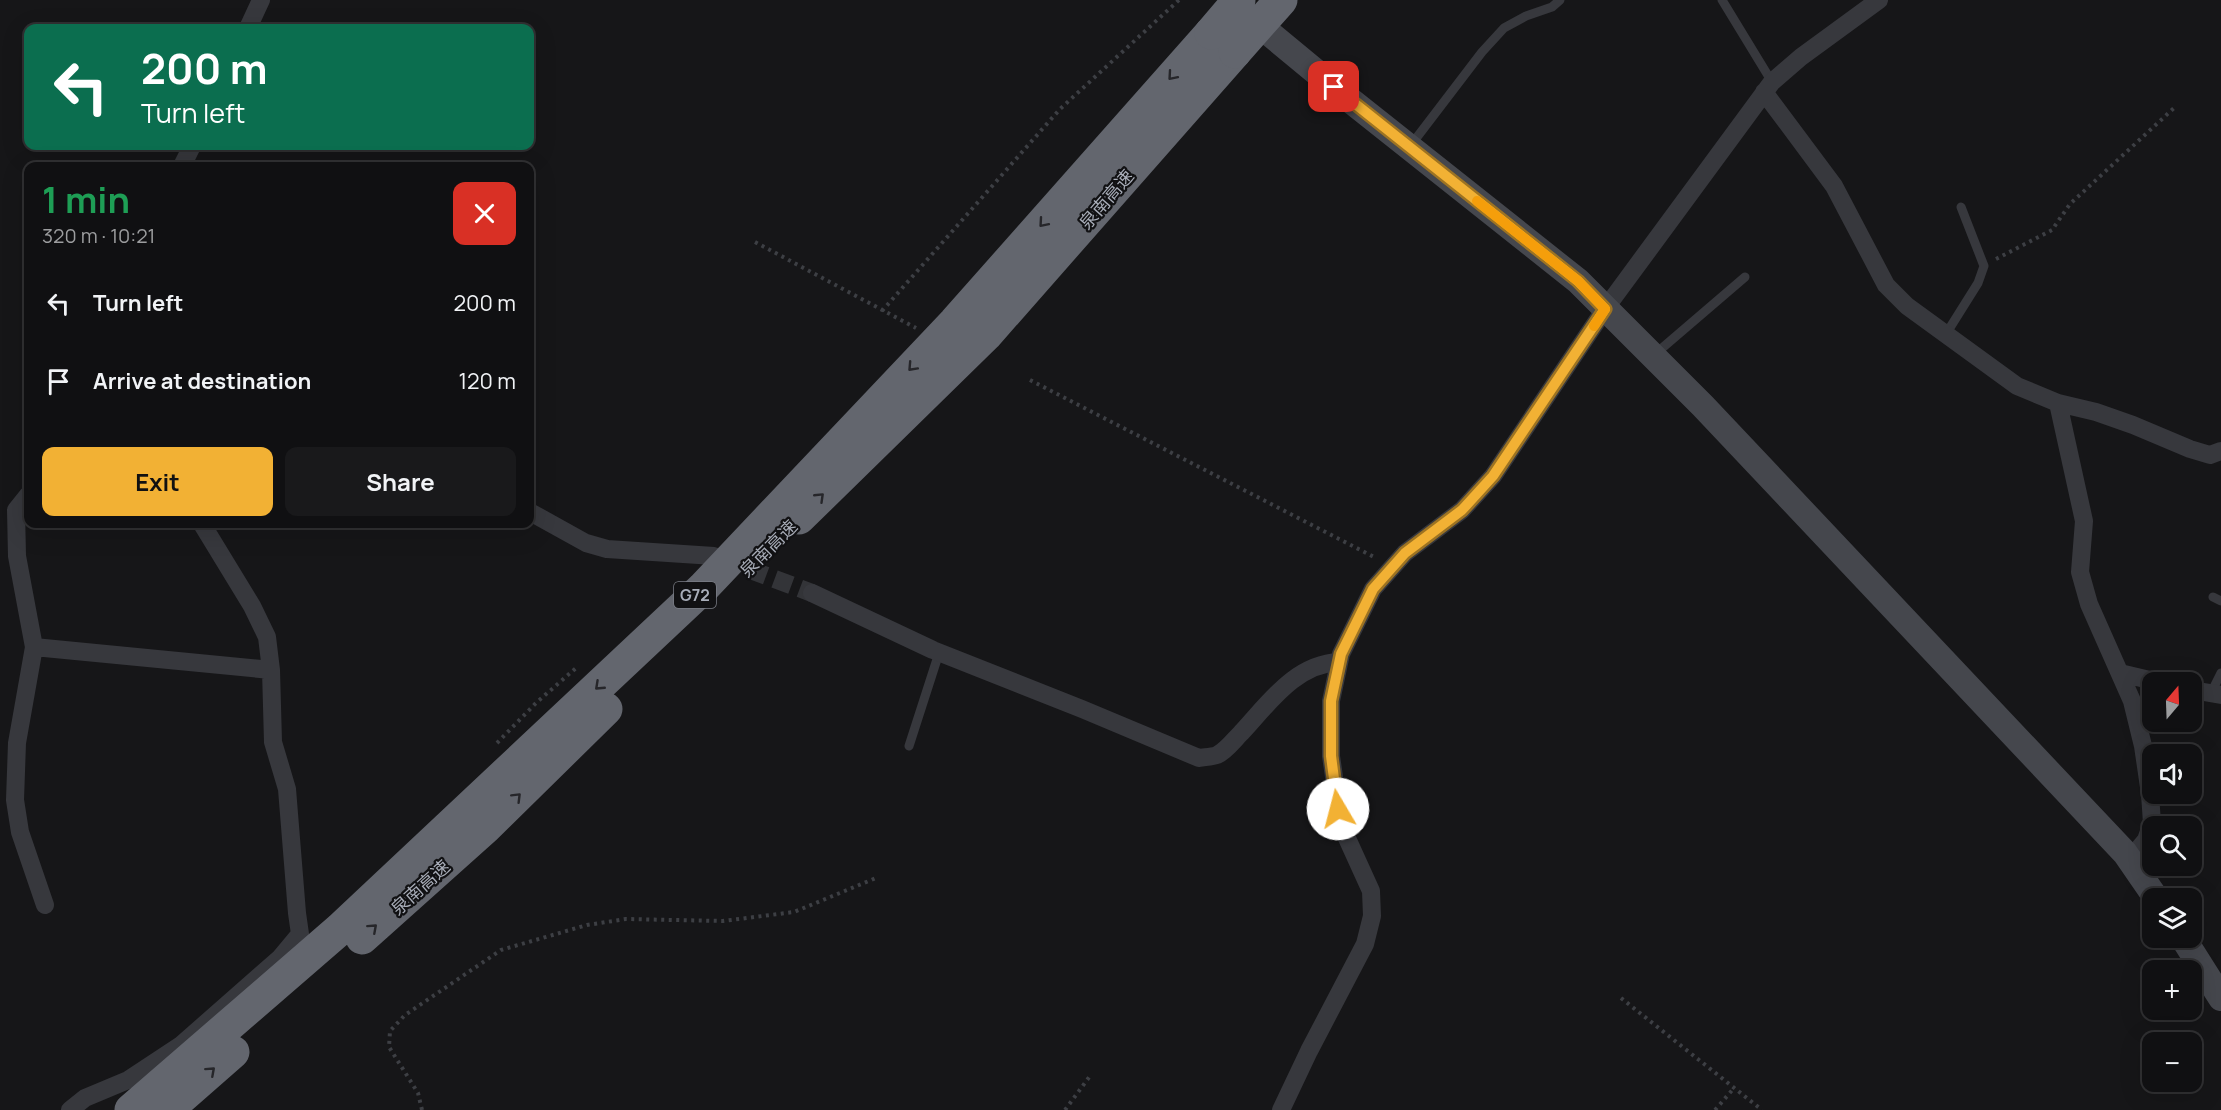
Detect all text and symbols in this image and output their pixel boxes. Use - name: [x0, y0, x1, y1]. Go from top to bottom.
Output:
- text: 200 m: [141, 39, 267, 97]
- icon: left: [42, 48, 120, 126]
- pin: [1308, 61, 1359, 112]
- one-way arrow: [1168, 70, 1179, 80]
- icon: arrive: [1317, 70, 1350, 103]
- text: Turn left: [141, 94, 245, 131]
- street label: 泉南高速: [1073, 164, 1139, 234]
- text: 1 min: [42, 175, 130, 224]
- button: close: [453, 182, 516, 245]
- one-way arrow: [1039, 216, 1050, 226]
- text: 320 m · 10:21: [42, 222, 155, 249]
- icon: left: [42, 287, 75, 320]
- text: Turn left: [93, 288, 183, 318]
- text: 200 m: [454, 288, 516, 318]
- one-way arrow: [908, 361, 919, 371]
- icon: arrive: [42, 365, 75, 398]
- text: Arrive at destination: [93, 366, 311, 396]
- text: 120 m: [458, 366, 516, 396]
- button: Exit: [42, 447, 273, 516]
- button: Share: [285, 447, 516, 516]
- one-way arrow: [812, 494, 823, 505]
- street label: 泉南高速: [734, 514, 802, 582]
- road number: G72: [674, 582, 716, 608]
- north arrow: [2142, 672, 2202, 732]
- map controls: [2142, 672, 2202, 1092]
- one-way arrow: [595, 679, 605, 690]
- button: sound: [2142, 744, 2202, 804]
- position arrow: [1306, 777, 1370, 841]
- one-way arrow: [510, 793, 521, 804]
- button: search: [2142, 816, 2202, 876]
- street label: 泉南高速: [385, 854, 455, 920]
- button: layers: [2142, 888, 2202, 948]
- one-way arrow: [366, 924, 377, 935]
- button: +: [2142, 960, 2202, 1020]
- button: −: [2142, 1032, 2202, 1092]
- one-way arrow: [204, 1067, 215, 1078]

